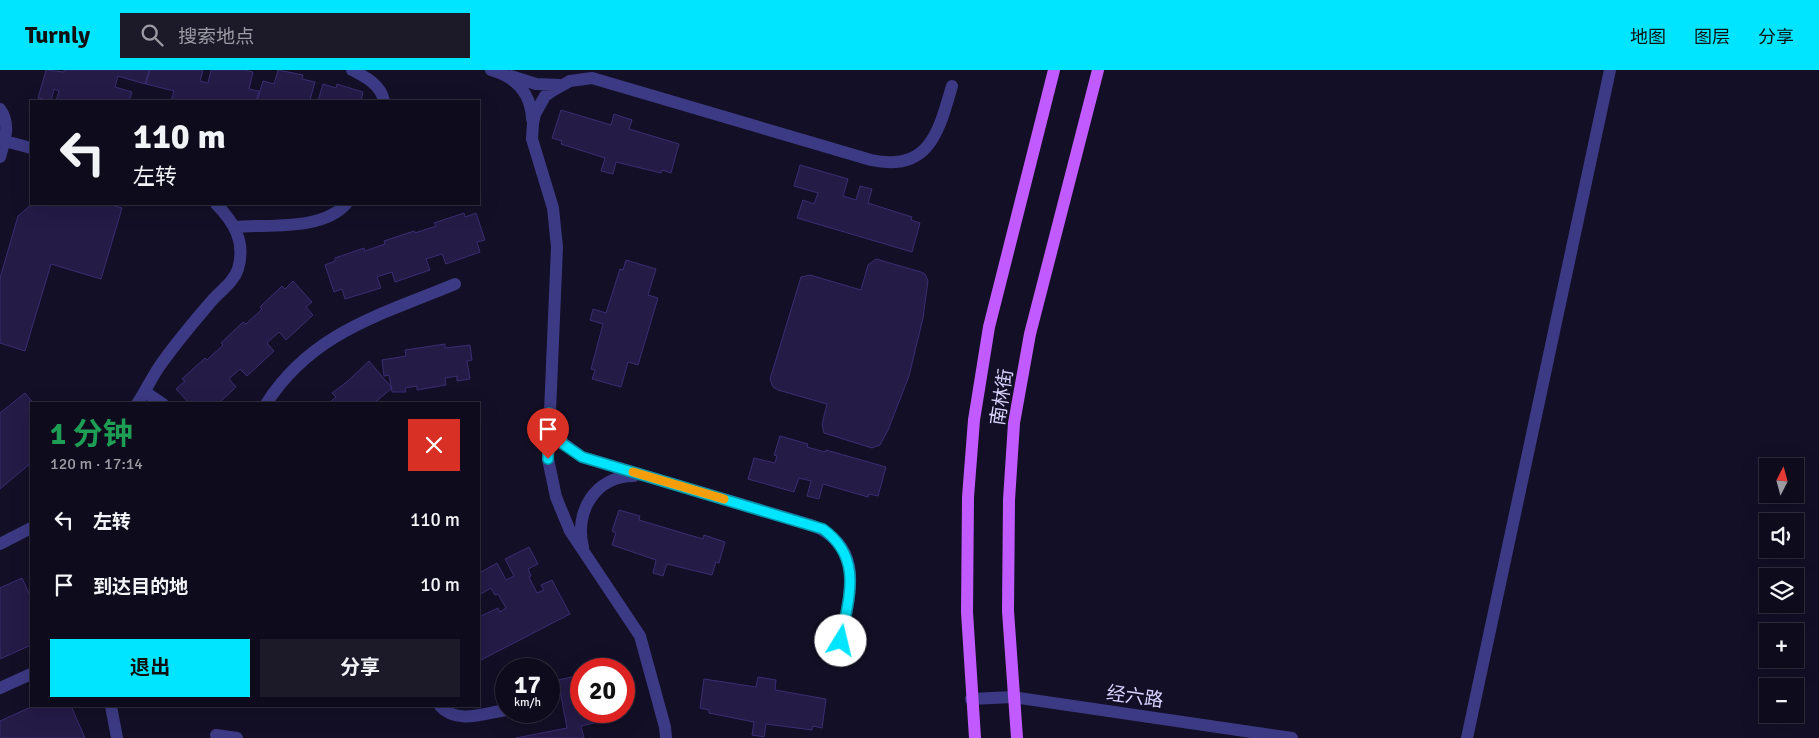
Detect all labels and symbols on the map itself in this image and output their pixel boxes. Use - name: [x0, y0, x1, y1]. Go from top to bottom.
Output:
- street label: 南林街: [986, 367, 1018, 427]
- pin: [527, 408, 569, 459]
- north arrow: [1759, 458, 1804, 502]
- position arrow: [814, 614, 866, 666]
- speed limit sign: 20: [570, 658, 635, 723]
- street label: 经六路: [1105, 681, 1165, 713]

